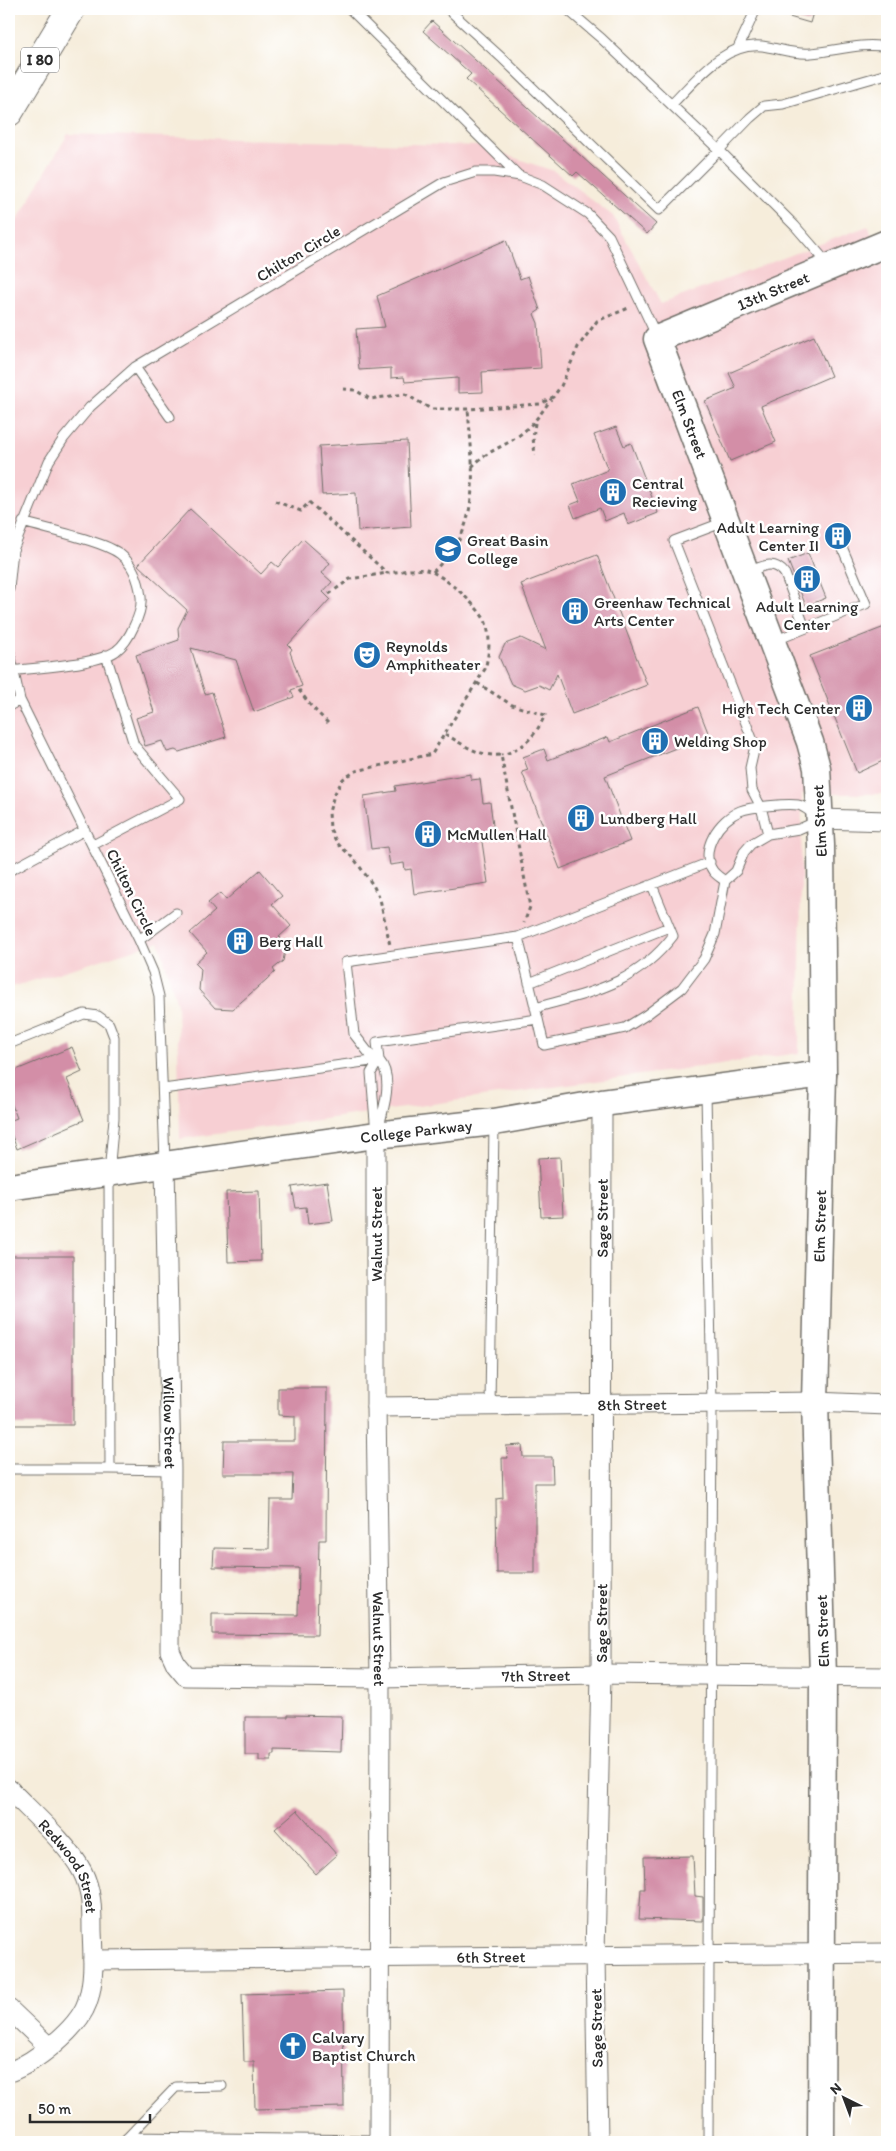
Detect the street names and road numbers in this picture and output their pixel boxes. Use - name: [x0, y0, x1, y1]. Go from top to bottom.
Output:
- road number: I 80: [21, 48, 59, 72]
- street label: Chilton Circle: [253, 221, 344, 286]
- street label: 13th Street: [734, 268, 812, 315]
- street label: Elm Street: [668, 387, 711, 461]
- street label: Elm Street: [808, 784, 831, 858]
- street label: Chilton Circle: [102, 846, 161, 939]
- street label: College Parkway: [359, 1115, 474, 1147]
- street label: Sage Street: [593, 1178, 612, 1258]
- street label: Walnut Street: [367, 1186, 386, 1282]
- street label: Elm Street: [809, 1190, 830, 1263]
- street label: Willow Street: [159, 1377, 180, 1469]
- street label: 8th Street: [597, 1395, 667, 1414]
- street label: Sage Street: [592, 1583, 611, 1663]
- street label: Walnut Street: [369, 1591, 389, 1687]
- street label: Elm Street: [812, 1594, 833, 1668]
- street label: 7th Street: [502, 1666, 570, 1686]
- street label: Redwood Street: [34, 1815, 101, 1914]
- street label: 6th Street: [456, 1947, 526, 1967]
- street label: Sage Street: [586, 1988, 607, 2068]

